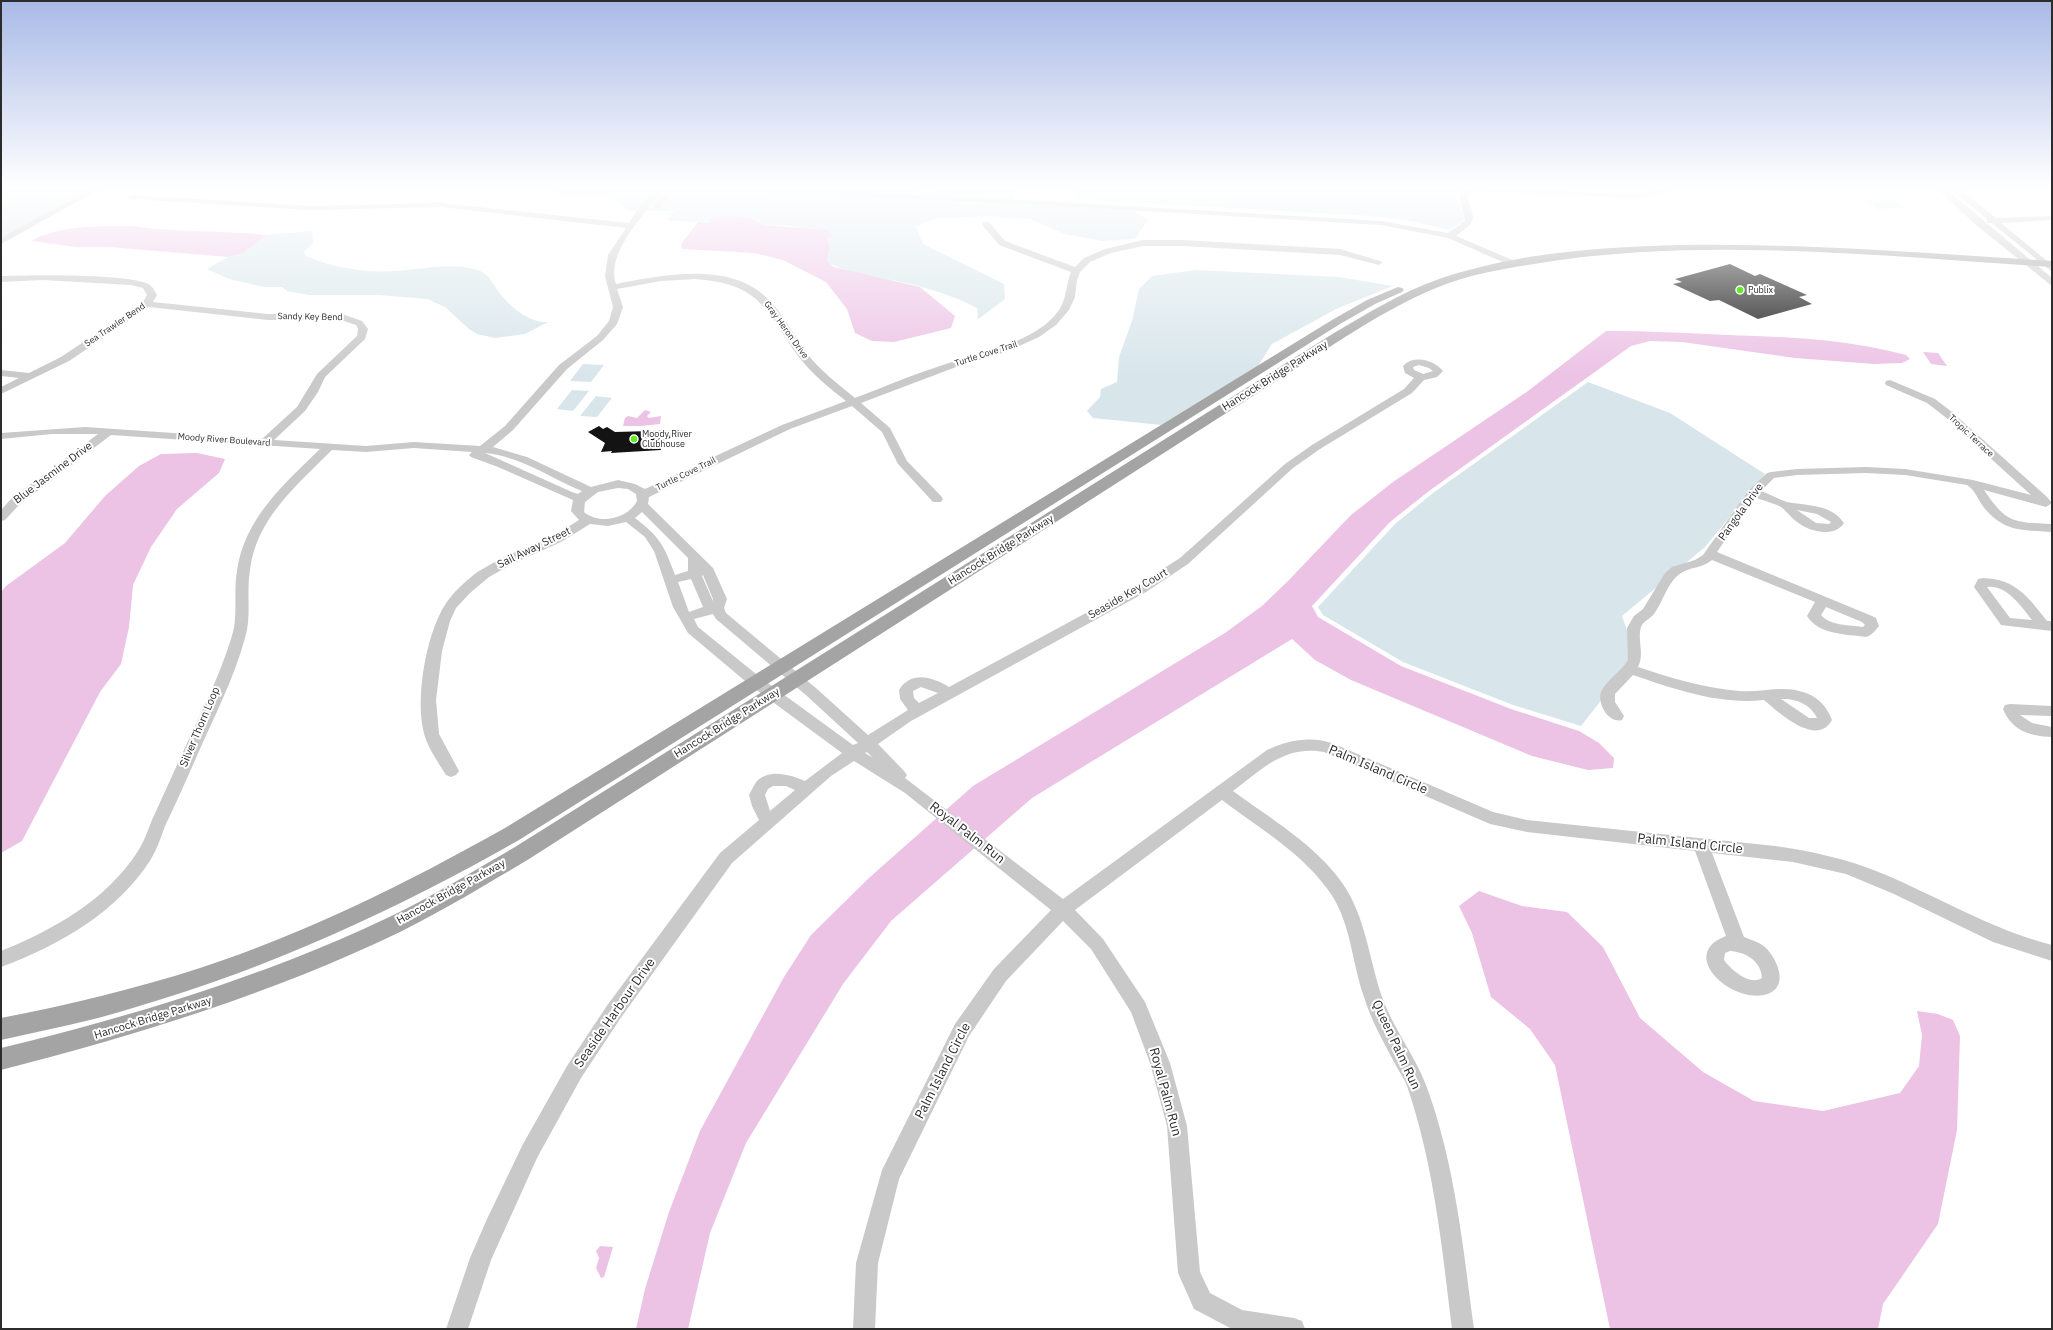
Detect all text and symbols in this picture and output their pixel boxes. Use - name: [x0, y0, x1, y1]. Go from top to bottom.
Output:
- marker: Publix: [1735, 285, 1745, 295]
- place label: Publix: [1748, 285, 1773, 295]
- street label: Gray Heron Drive: [761, 299, 811, 361]
- street label: Sea Trawler Bend: [83, 301, 147, 349]
- street label: Sandy Key Bend: [277, 311, 343, 323]
- street label: Hancock Bridge Parkway: [1220, 338, 1330, 414]
- street label: Turtle Cove Trail: [953, 339, 1019, 369]
- street label: Tropic Terrace: [1946, 412, 1996, 460]
- place label: Moody River Clubhouse: [642, 429, 692, 450]
- street label: Moody River Boulevard: [177, 431, 271, 449]
- marker: Moody River Clubhouse: [629, 434, 639, 444]
- street label: Blue Jasmine Drive: [11, 439, 95, 507]
- street label: Turtle Cove Trail: [654, 455, 718, 493]
- street label: Pangola Drive: [1716, 481, 1766, 543]
- street label: Hancock Bridge Parkway: [946, 512, 1056, 588]
- street label: Sail Away Street: [495, 525, 573, 571]
- street label: Seaside Key Court: [1086, 566, 1170, 622]
- street label: Silver Thorn Loop: [177, 685, 223, 769]
- street label: Hancock Bridge Parkway: [672, 685, 782, 761]
- street label: Palm Island Circle: [1326, 742, 1430, 798]
- street label: Royal Palm Run: [926, 799, 1008, 867]
- street label: Palm Island Circle: [1637, 831, 1743, 857]
- street label: Hancock Bridge Parkway: [394, 857, 508, 927]
- street label: Seaside Harbour Drive: [571, 955, 659, 1071]
- street label: Hancock Bridge Parkway: [93, 994, 213, 1042]
- street label: Queen Palm Run: [1368, 998, 1424, 1092]
- street label: Palm Island Circle: [912, 1020, 974, 1122]
- street label: Royal Palm Run: [1146, 1046, 1184, 1138]

